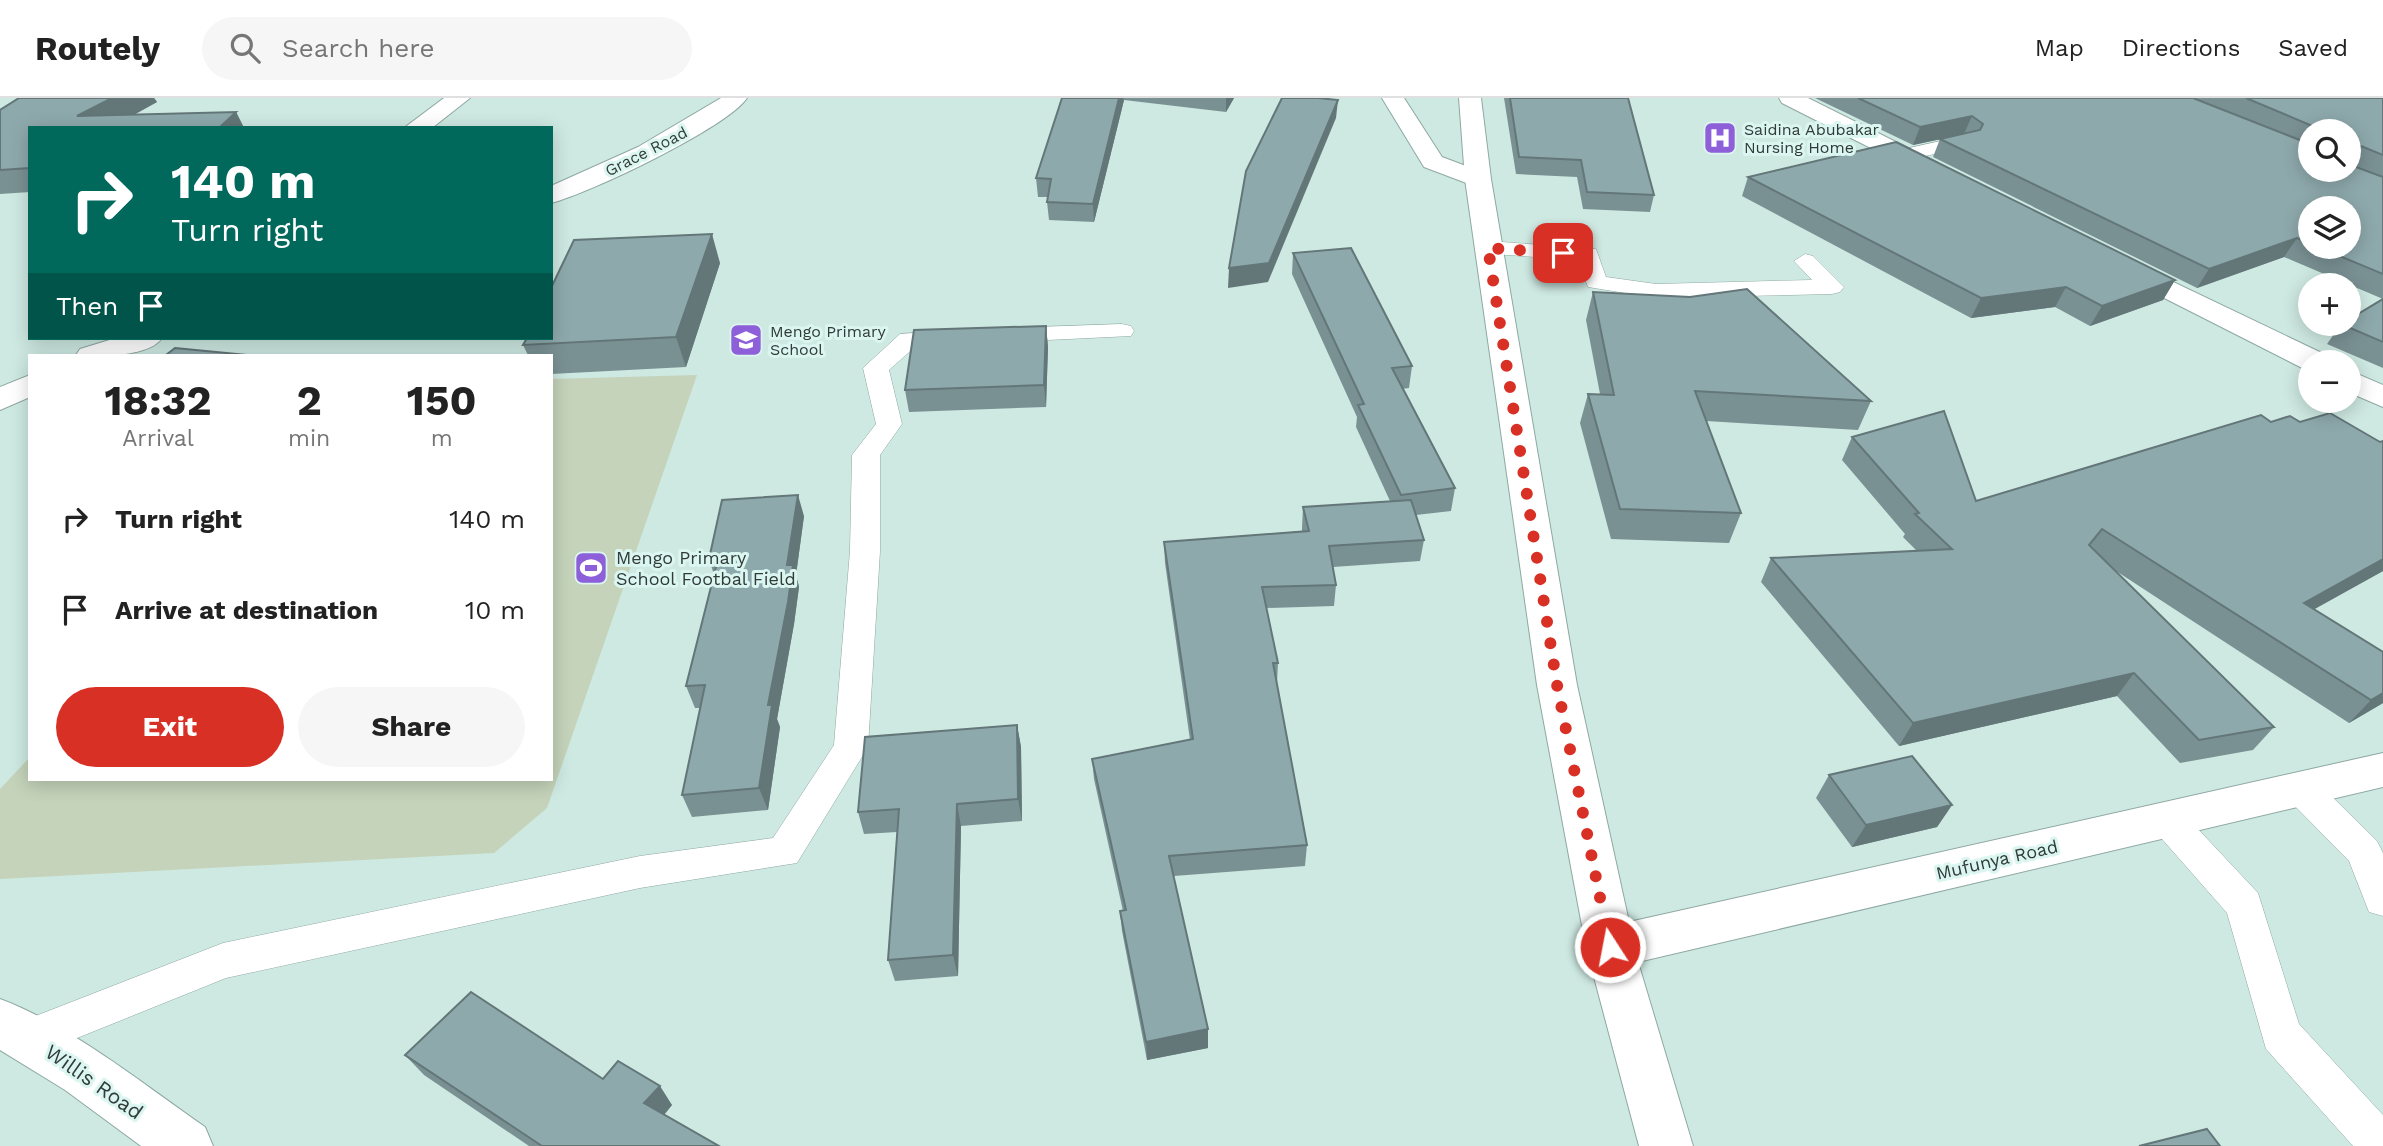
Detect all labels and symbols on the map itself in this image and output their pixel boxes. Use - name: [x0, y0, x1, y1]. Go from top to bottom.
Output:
- hospital icon: Saidina Abubakar Nursing Home: [1701, 119, 1739, 157]
- place label: Saidina Abubakar Nursing Home: [1744, 120, 1880, 157]
- street label: Grace Road: [602, 123, 690, 180]
- pin: [1533, 223, 1593, 283]
- school or university icon: Mengo Primary School: [727, 321, 765, 359]
- place label: Mengo Primary School: [770, 322, 887, 359]
- place label: Mengo Primary School Footbal Field: [616, 547, 796, 589]
- sports icon: Mengo Primary School Footbal Field: [572, 549, 610, 587]
- street label: Mufunya Road: [1934, 835, 2060, 884]
- position arrow: [1573, 910, 1647, 984]
- street label: Willis Road: [41, 1039, 148, 1124]

